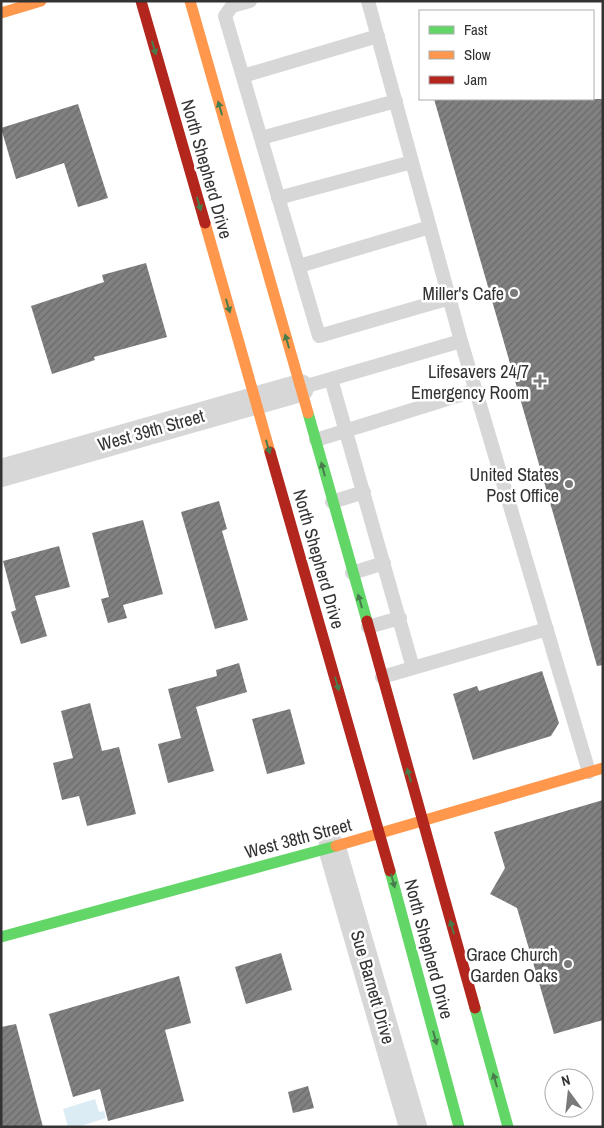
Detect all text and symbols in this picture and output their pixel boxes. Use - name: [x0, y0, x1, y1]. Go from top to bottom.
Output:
- legend: [419, 10, 594, 100]
- text: Fast: [464, 19, 488, 40]
- one-way arrow: [151, 41, 159, 56]
- text: Slow: [464, 44, 491, 65]
- text: Jam: [464, 69, 487, 90]
- street label: North Shepherd Drive: [175, 97, 239, 241]
- one-way arrow: [216, 100, 224, 115]
- one-way arrow: [195, 197, 203, 212]
- place label: Miller's Cafe: [422, 281, 504, 306]
- marker: Miller's Cafe: [508, 287, 520, 299]
- one-way arrow: [224, 299, 232, 314]
- one-way arrow: [282, 333, 290, 348]
- place label: Lifesavers 24/7 Emergency Room: [411, 359, 529, 405]
- marker: Lifesavers 24/7 Emergency Room: [533, 374, 547, 388]
- street label: West 39th Street: [95, 403, 207, 457]
- one-way arrow: [265, 440, 273, 455]
- one-way arrow: [319, 461, 327, 476]
- place label: United States Post Office: [470, 462, 559, 508]
- marker: United States Post Office: [563, 478, 575, 490]
- street label: North Shepherd Drive: [287, 487, 351, 631]
- one-way arrow: [356, 594, 364, 609]
- one-way arrow: [333, 677, 341, 692]
- one-way arrow: [405, 767, 413, 782]
- street label: West 38th Street: [242, 812, 354, 864]
- one-way arrow: [389, 873, 397, 888]
- street label: North Shepherd Drive: [398, 876, 460, 1022]
- one-way arrow: [448, 919, 456, 935]
- street label: Sue Barnett Drive: [345, 927, 401, 1047]
- place label: Grace Church Garden Oaks: [466, 942, 558, 988]
- marker: Grace Church Garden Oaks: [562, 958, 574, 970]
- one-way arrow: [431, 1030, 439, 1045]
- north arrow: [544, 1068, 594, 1118]
- text: N: [559, 1071, 572, 1090]
- one-way arrow: [491, 1072, 499, 1087]

